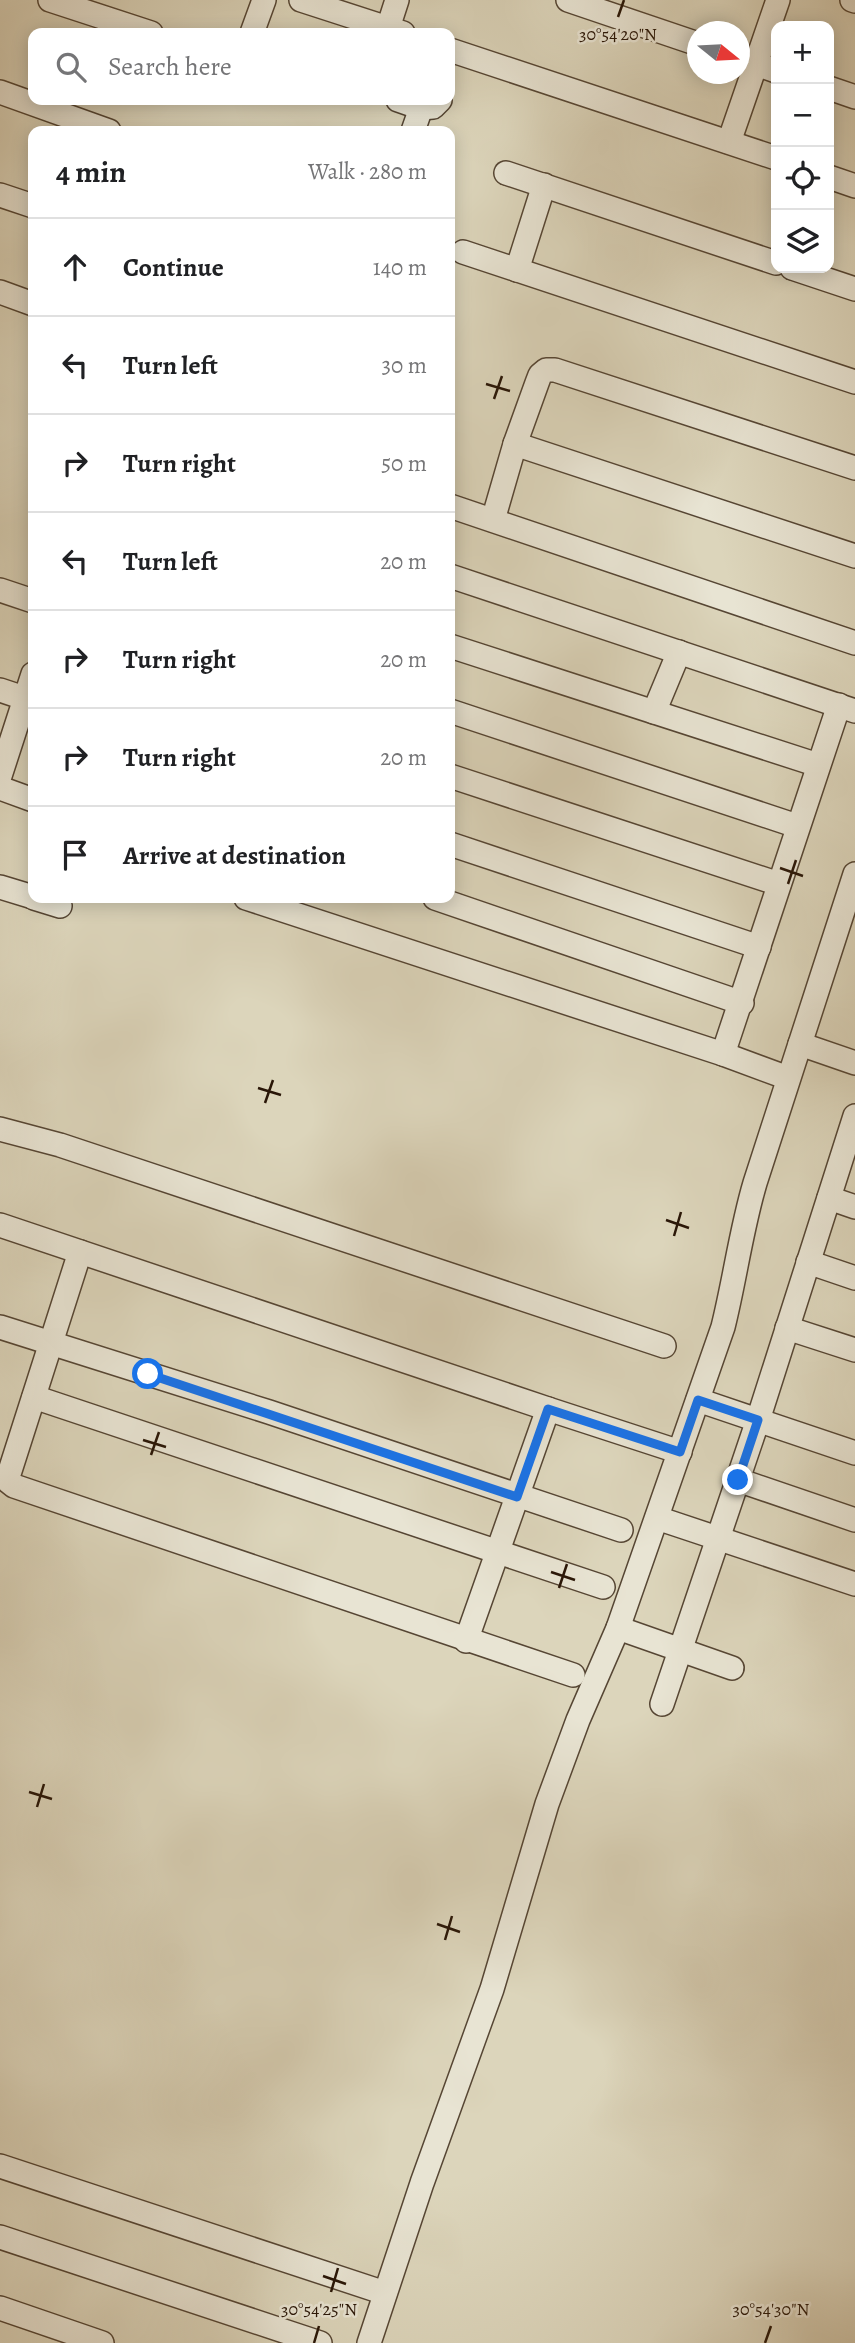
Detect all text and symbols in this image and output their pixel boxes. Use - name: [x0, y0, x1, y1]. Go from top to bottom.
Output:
- north arrow: [687, 21, 750, 84]
- map controls: [771, 21, 834, 273]
- button: +: [771, 21, 834, 84]
- text: 30°54'20"N: [579, 22, 657, 46]
- search box: [28, 28, 455, 105]
- icon: search: [52, 48, 90, 86]
- text: Search here: [108, 49, 232, 84]
- button: −: [771, 84, 834, 147]
- button: locate: [771, 147, 834, 210]
- text: 4 min: [56, 152, 126, 192]
- text: Walk · 280 m: [308, 156, 427, 187]
- button: layers: [771, 210, 834, 273]
- icon: ahead: [56, 248, 94, 286]
- text: Continue: [123, 250, 224, 285]
- text: 140 m: [373, 252, 427, 283]
- icon: left: [56, 346, 94, 384]
- text: Turn left: [123, 348, 218, 383]
- text: 30 m: [381, 350, 427, 381]
- icon: right: [56, 444, 94, 482]
- text: Turn right: [123, 446, 236, 481]
- text: 50 m: [381, 448, 427, 479]
- icon: left: [56, 542, 94, 580]
- text: Turn left: [123, 544, 218, 579]
- text: 20 m: [380, 546, 427, 577]
- icon: right: [56, 640, 94, 678]
- text: Turn right: [123, 642, 236, 677]
- text: 20 m: [380, 644, 427, 675]
- icon: right: [56, 738, 94, 776]
- text: Turn right: [123, 740, 236, 775]
- text: 20 m: [380, 742, 427, 773]
- icon: arrive: [56, 836, 94, 874]
- text: Arrive at destination: [123, 838, 346, 873]
- route start: [132, 1358, 163, 1389]
- route end: [722, 1464, 753, 1495]
- text: 30°54'25"N: [281, 2297, 357, 2321]
- text: 30°54'30"N: [733, 2297, 810, 2321]

